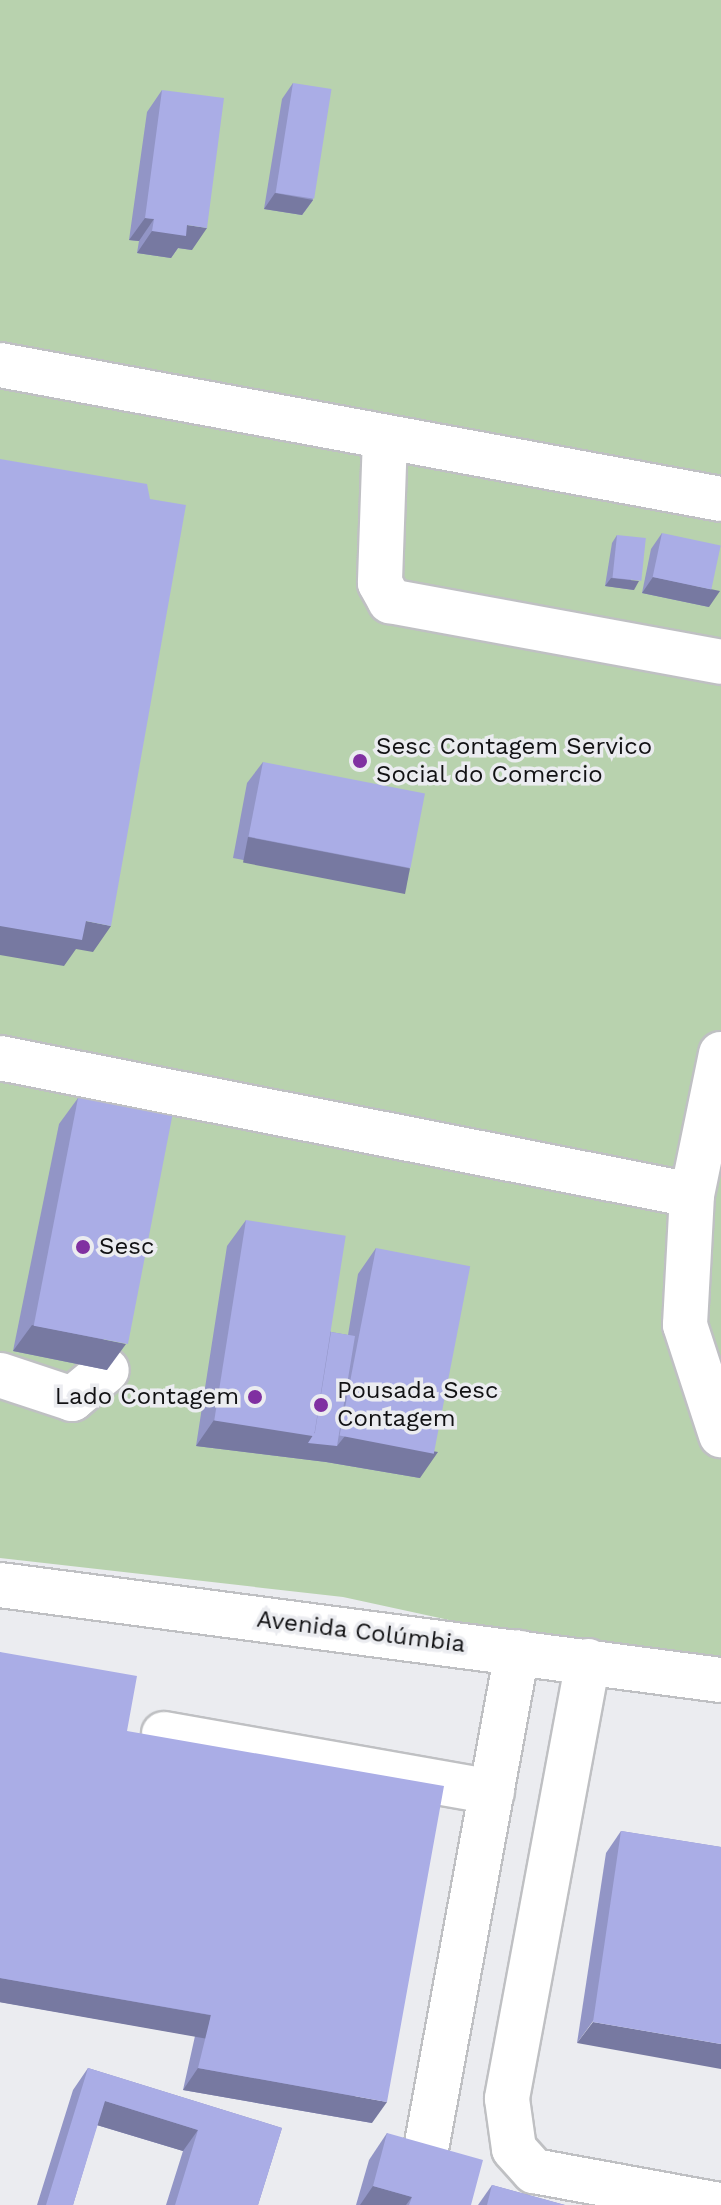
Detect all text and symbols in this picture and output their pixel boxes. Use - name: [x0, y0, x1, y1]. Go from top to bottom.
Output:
- place label: Sesc Contagem Servico Social do Comercio: [376, 733, 652, 789]
- marker: Sesc Contagem Servico Social do Comercio: [351, 752, 369, 770]
- place label: Sesc: [99, 1233, 154, 1261]
- marker: Sesc: [74, 1238, 92, 1256]
- place label: Pousada Sesc Contagem: [337, 1377, 499, 1433]
- place label: Lado Contagem: [55, 1383, 239, 1411]
- marker: Lado Contagem: [246, 1388, 264, 1406]
- marker: Pousada Sesc Contagem: [312, 1396, 330, 1414]
- street label: Avenida Colúmbia: [255, 1605, 467, 1659]

